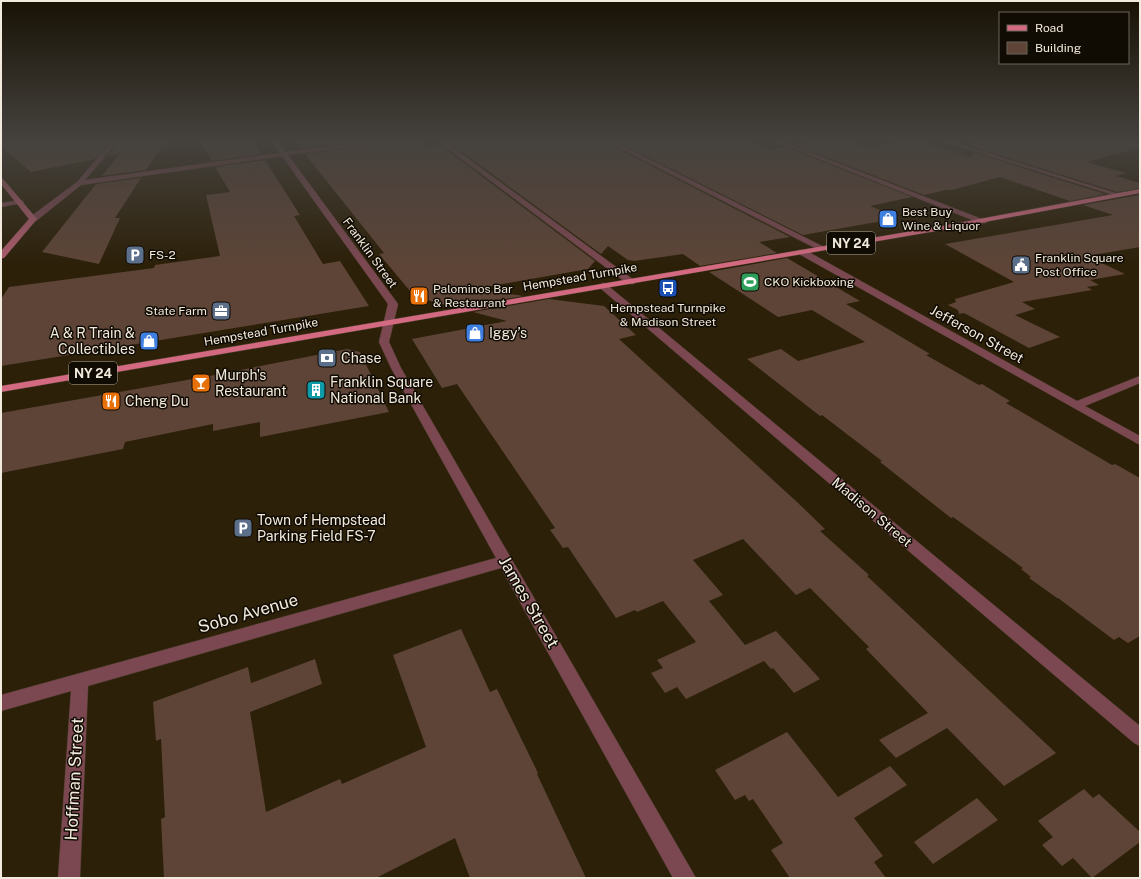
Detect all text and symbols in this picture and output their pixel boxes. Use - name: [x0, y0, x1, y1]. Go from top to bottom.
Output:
- legend: [999, 12, 1129, 64]
- text: Road: [1035, 21, 1063, 35]
- text: Building: [1035, 41, 1081, 55]
- place label: Best Buy Wine & Liquor: [902, 205, 980, 233]
- shop icon: Best Buy Wine & Liquor: [877, 208, 899, 230]
- street label: Franklin Street: [340, 215, 400, 291]
- road number: NY 24: [827, 232, 875, 254]
- parking icon: FS-2: [124, 244, 146, 266]
- place label: FS-2: [149, 248, 176, 262]
- place label: Franklin Square Post Office: [1035, 251, 1124, 279]
- public building icon: Franklin Square Post Office: [1010, 254, 1032, 276]
- street label: Hempstead Turnpike: [522, 260, 638, 294]
- sports icon: CKO Kickboxing: [739, 271, 761, 293]
- place label: CKO Kickboxing: [764, 275, 854, 289]
- bus stop icon: Hempstead Turnpike & Madison Street: [657, 277, 679, 299]
- place label: Palominos Bar & Restaurant: [433, 282, 513, 310]
- restaurant icon: Palominos Bar & Restaurant: [408, 285, 430, 307]
- office icon: State Farm: [210, 300, 232, 322]
- place label: Hempstead Turnpike & Madison Street: [610, 301, 726, 329]
- street label: Jefferson Street: [927, 302, 1027, 366]
- place label: State Farm: [145, 304, 207, 318]
- street label: Hempstead Turnpike: [203, 315, 319, 349]
- shop icon: Iggy’s: [464, 322, 486, 344]
- place label: A & R Train & Collectibles: [50, 325, 135, 357]
- place label: Iggy’s: [489, 325, 527, 341]
- shop icon: A & R Train & Collectibles: [138, 330, 160, 352]
- bank icon: Chase: [316, 347, 338, 369]
- place label: Chase: [341, 350, 381, 366]
- road number: NY 24: [69, 362, 117, 384]
- place label: Murph's Restaurant: [215, 367, 287, 399]
- bar icon: Murph's Restaurant: [190, 372, 212, 394]
- place label: Franklin Square National Bank: [330, 374, 433, 406]
- building icon: Franklin Square National Bank: [305, 379, 327, 401]
- restaurant icon: Cheng Du: [100, 390, 122, 412]
- place label: Cheng Du: [125, 393, 189, 409]
- street label: Madison Street: [829, 474, 915, 550]
- place label: Town of Hempstead Parking Field FS-7: [257, 512, 386, 544]
- parking icon: Town of Hempstead Parking Field FS-7: [232, 517, 254, 539]
- street label: James Street: [495, 553, 563, 651]
- street label: Sobo Avenue: [196, 589, 300, 637]
- street label: Hoffman Street: [61, 717, 87, 841]

